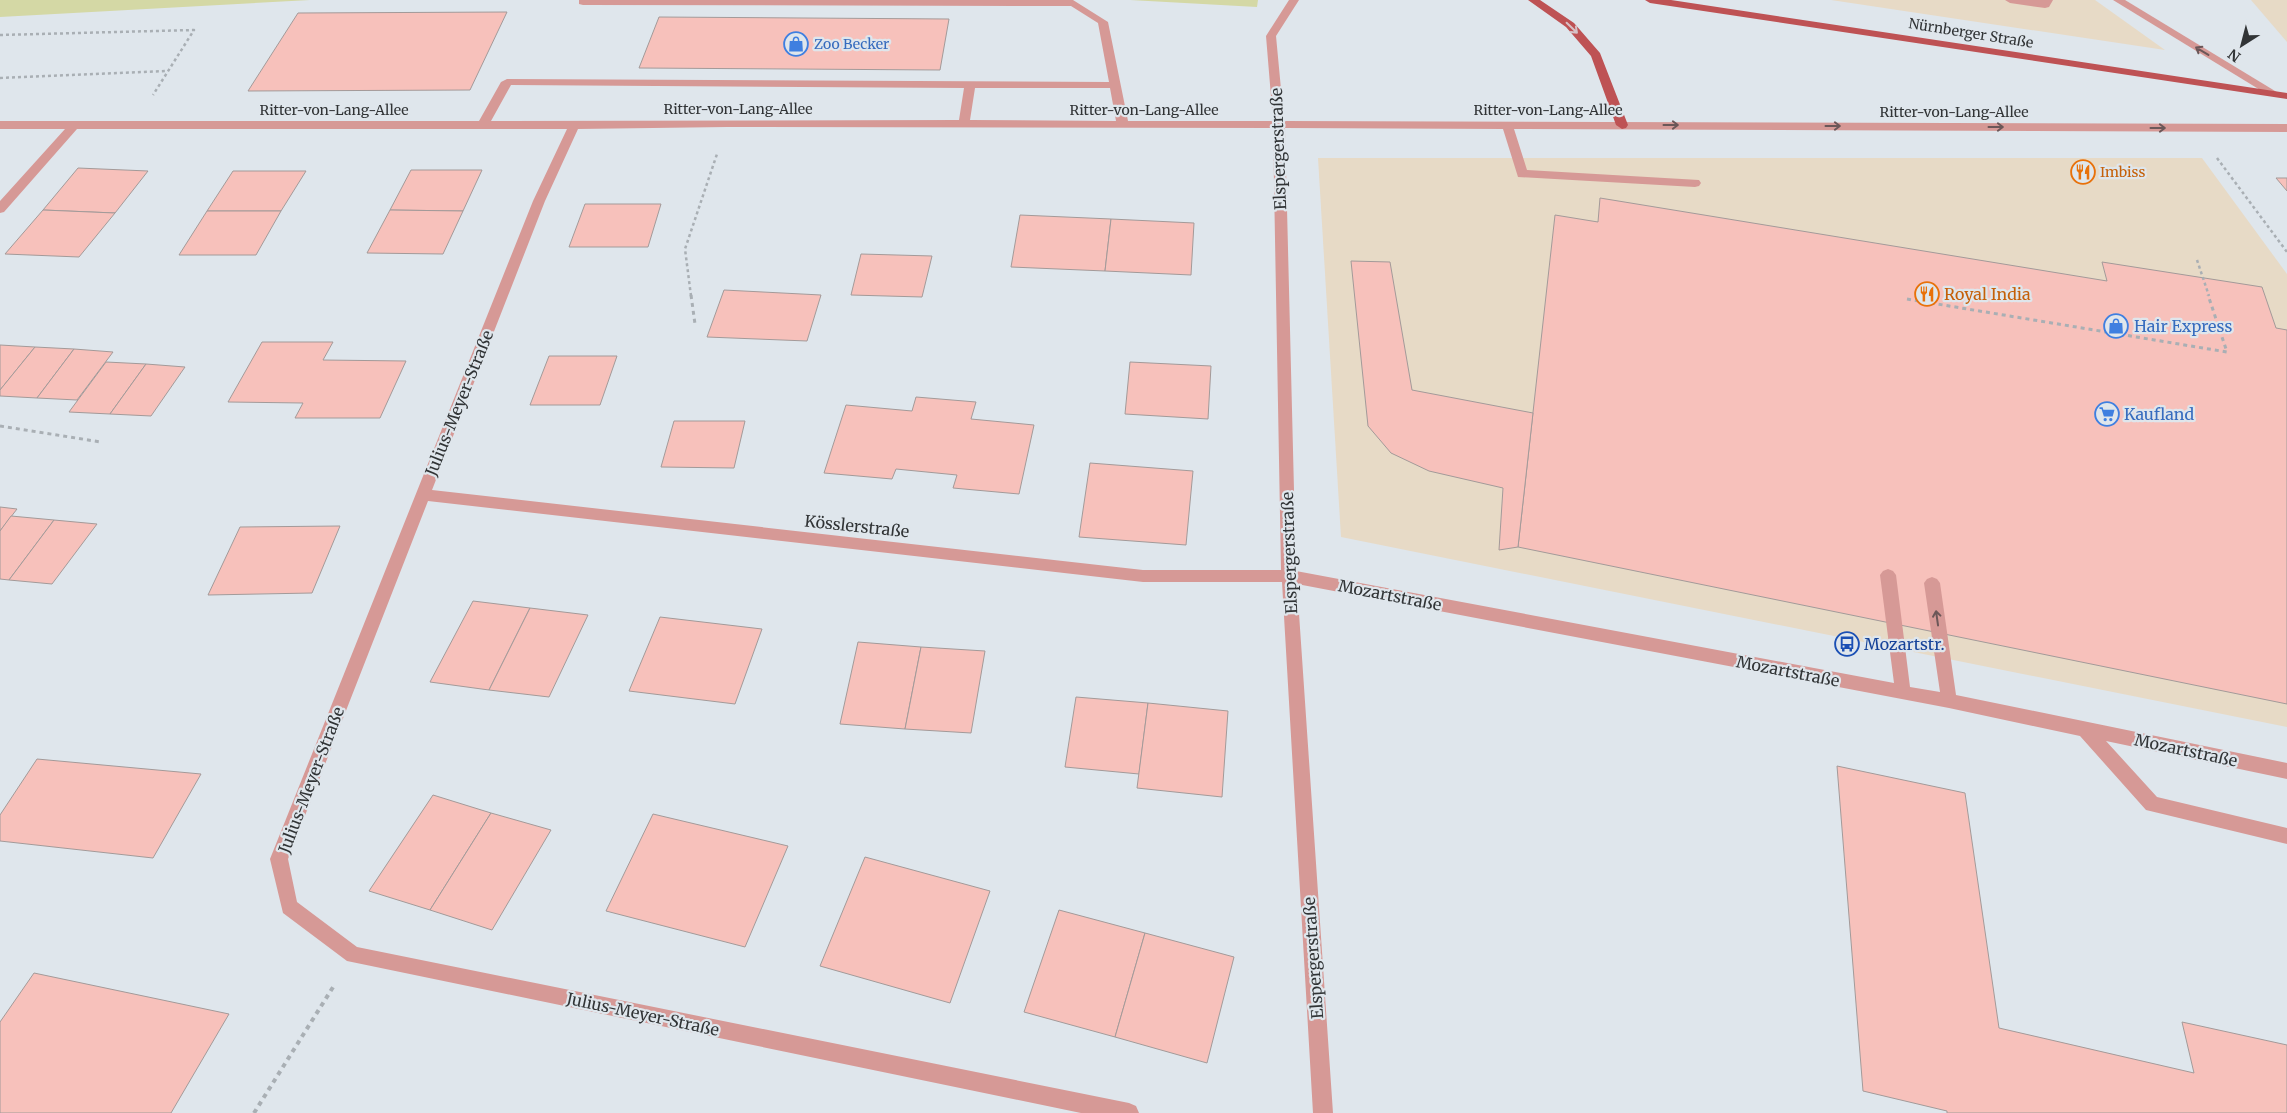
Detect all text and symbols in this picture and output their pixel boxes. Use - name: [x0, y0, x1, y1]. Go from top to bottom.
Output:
- street label: Nürnberger Straße: [1907, 14, 2035, 52]
- north arrow: [2217, 20, 2267, 70]
- one-way arrow: [1566, 22, 1578, 34]
- shop icon: Zoo Becker: [783, 31, 809, 57]
- place label: Zoo Becker: [814, 35, 889, 53]
- one-way arrow: [2196, 45, 2210, 55]
- text: N: [2225, 45, 2244, 66]
- street label: Elspergerstraße: [1266, 88, 1290, 210]
- street label: Ritter-von-Lang-Allee: [663, 100, 813, 118]
- street label: Ritter-von-Lang-Allee: [259, 101, 409, 119]
- street label: Ritter-von-Lang-Allee: [1069, 101, 1219, 119]
- street label: Ritter-von-Lang-Allee: [1473, 101, 1623, 119]
- street label: Ritter-von-Lang-Allee: [1879, 103, 2029, 121]
- one-way arrow: [1662, 120, 1678, 130]
- one-way arrow: [1824, 121, 1841, 131]
- one-way arrow: [1987, 122, 2003, 132]
- one-way arrow: [2150, 123, 2166, 133]
- restaurant icon: Imbiss: [2070, 159, 2096, 185]
- place label: Imbiss: [2100, 163, 2145, 181]
- restaurant icon: Royal India: [1914, 281, 1940, 307]
- place label: Royal India: [1944, 284, 2031, 304]
- shop icon: Hair Express: [2103, 313, 2129, 339]
- place label: Hair Express: [2134, 316, 2232, 336]
- street label: Julius-Meyer-Straße: [420, 327, 497, 480]
- supermarket icon: Kaufland: [2094, 401, 2120, 427]
- place label: Kaufland: [2124, 404, 2194, 424]
- street label: Elspergerstraße: [1277, 492, 1301, 614]
- street label: Kösslerstraße: [804, 511, 910, 541]
- street label: Mozartstraße: [1337, 575, 1443, 615]
- one-way arrow: [1932, 611, 1942, 627]
- bus stop icon: Mozartstr.: [1834, 631, 1860, 657]
- place label: Mozartstr.: [1864, 634, 1945, 654]
- street label: Mozartstraße: [1735, 651, 1841, 691]
- street label: Julius-Meyer-Straße: [274, 704, 348, 857]
- street label: Mozartstraße: [2133, 729, 2239, 771]
- street label: Elspergerstraße: [1299, 896, 1327, 1020]
- street label: Julius-Meyer-Straße: [564, 988, 721, 1040]

